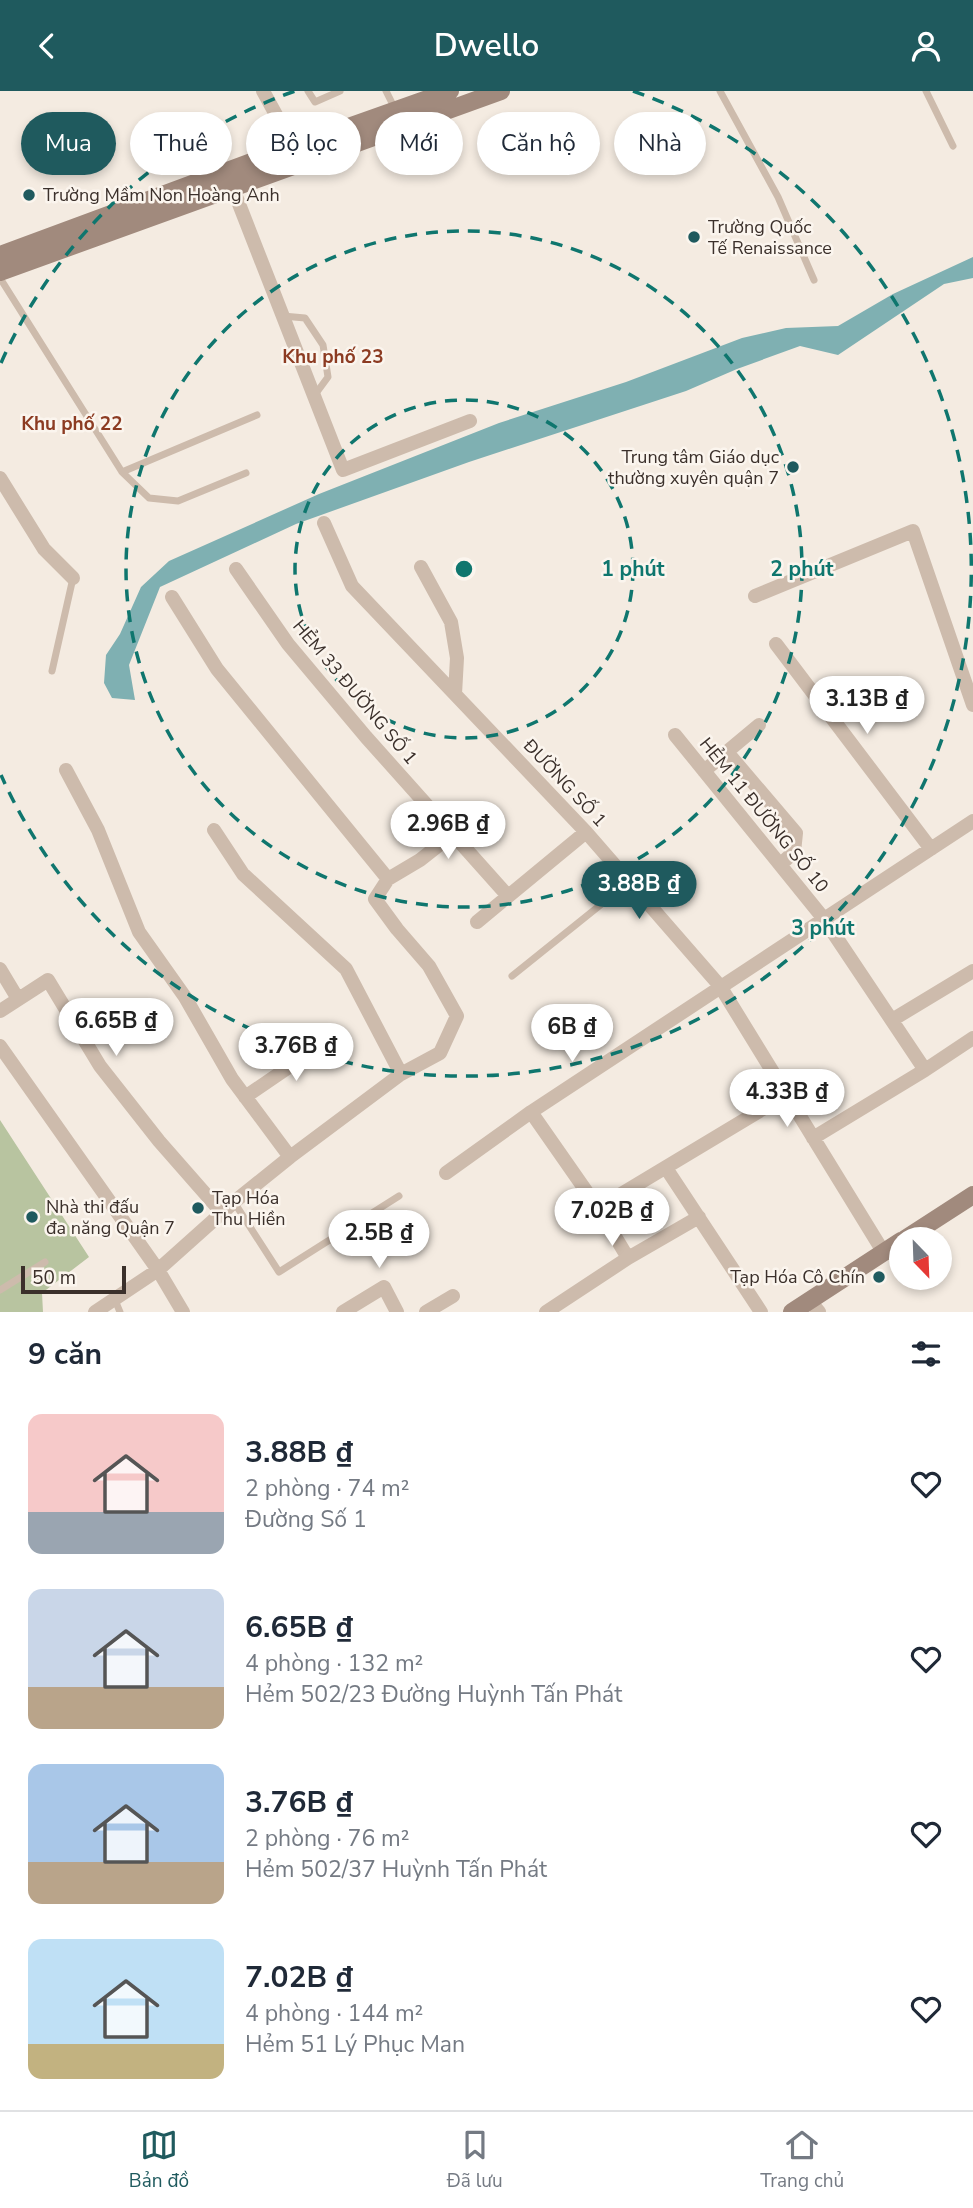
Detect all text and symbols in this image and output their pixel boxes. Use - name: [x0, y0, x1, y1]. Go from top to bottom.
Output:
- text: Dwello: [434, 24, 539, 67]
- icon: back: [28, 27, 66, 65]
- icon: person: [907, 27, 945, 65]
- chip: Mua: [21, 112, 116, 175]
- chip: Thuê: [130, 112, 232, 175]
- chip: Bộ lọc: [246, 112, 361, 175]
- chip: Mới: [375, 112, 463, 175]
- chip: Căn hộ: [477, 112, 600, 175]
- chip: Nhà: [614, 112, 706, 175]
- place label: Trường Mầm Non Hoàng Anh: [43, 183, 280, 207]
- marker: Trường Mầm Non Hoàng Anh: [21, 187, 37, 203]
- place label: Trường Quốc Tế Renaissance: [708, 215, 832, 260]
- marker: Trường Quốc Tế Renaissance: [686, 229, 702, 245]
- district label: Khu phố 23: [282, 344, 384, 370]
- district label: Khu phố 22: [21, 411, 123, 437]
- place label: Trung tâm Giáo dục thường xuyên quận 7: [608, 445, 779, 490]
- marker: Trung tâm Giáo dục thường xuyên quận 7: [785, 459, 801, 475]
- text: 1 phút: [601, 555, 666, 583]
- text: 2 phút: [770, 555, 835, 583]
- centre of rings: [452, 557, 476, 581]
- street label: HẺM 33 ĐƯỜNG SỐ 1: [287, 614, 423, 769]
- pin: 3.13B ₫: [802, 677, 932, 736]
- text: 3.13B ₫: [826, 683, 908, 714]
- street label: HẺM 11 ĐƯỜNG SỐ 10: [694, 732, 835, 897]
- street label: ĐƯỜNG SỐ 1: [517, 733, 613, 832]
- pin: 2.96B ₫: [383, 801, 513, 861]
- text: 2.96B ₫: [407, 808, 489, 839]
- pin: 3.88B ₫: [574, 861, 704, 921]
- text: 3.88B ₫: [598, 868, 680, 899]
- text: 3 phút: [791, 914, 856, 942]
- pin: 6.65B ₫: [51, 999, 181, 1058]
- text: 6.65B ₫: [75, 1005, 157, 1036]
- pin: 6B ₫: [531, 1005, 613, 1064]
- text: 6B ₫: [547, 1011, 597, 1042]
- pin: 3.76B ₫: [231, 1023, 361, 1083]
- text: 3.76B ₫: [255, 1030, 337, 1061]
- pin: 4.33B ₫: [722, 1069, 852, 1129]
- text: 4.33B ₫: [746, 1076, 828, 1107]
- place label: Tạp Hóa Thu Hiền: [212, 1186, 285, 1231]
- pin: 7.02B ₫: [547, 1189, 677, 1248]
- place label: Nhà thi đấu đa năng Quận 7: [46, 1195, 175, 1240]
- text: 7.02B ₫: [571, 1195, 653, 1226]
- marker: Tạp Hóa Thu Hiền: [190, 1200, 206, 1216]
- marker: Nhà thi đấu đa năng Quận 7: [24, 1209, 40, 1225]
- pin: 2.5B ₫: [322, 1211, 436, 1270]
- text: 2.5B ₫: [344, 1217, 414, 1248]
- north arrow: [889, 1227, 952, 1290]
- map controls: [889, 1227, 952, 1290]
- scale bar: [21, 1263, 126, 1295]
- text: 50 m: [32, 1265, 76, 1291]
- place label: Tạp Hóa Cô Chín: [730, 1265, 865, 1289]
- marker: Tạp Hóa Cô Chín: [871, 1269, 887, 1285]
- text: 9 căn: [28, 1334, 102, 1375]
- icon: filters: [907, 1335, 945, 1373]
- text: 3.88B ₫: [245, 1432, 353, 1473]
- icon: home: [84, 1442, 168, 1526]
- icon: heart: [907, 1465, 945, 1503]
- text: 2 phòng · 74 m²: [245, 1473, 410, 1504]
- text: Đường Số 1: [245, 1504, 367, 1535]
- text: 6.65B ₫: [245, 1607, 353, 1648]
- icon: home: [84, 1617, 168, 1701]
- icon: heart: [907, 1640, 945, 1678]
- text: 4 phòng · 132 m²: [245, 1648, 423, 1679]
- text: Hẻm 502/23 Đường Huỳnh Tấn Phát: [245, 1679, 622, 1710]
- text: 3.76B ₫: [245, 1782, 353, 1823]
- icon: home: [84, 1792, 168, 1876]
- icon: heart: [907, 1815, 945, 1853]
- text: 2 phòng · 76 m²: [245, 1823, 410, 1854]
- text: Hẻm 502/37 Huỳnh Tấn Phát: [245, 1854, 547, 1885]
- text: 7.02B ₫: [245, 1957, 353, 1998]
- icon: home: [84, 1967, 168, 2051]
- icon: heart: [907, 1990, 945, 2028]
- text: 4 phòng · 144 m²: [245, 1998, 423, 2029]
- text: Hẻm 51 Lý Phục Man: [245, 2029, 465, 2060]
- tab: Bản đồ: [129, 2126, 189, 2194]
- tab: Đã lưu: [447, 2126, 503, 2194]
- tab: Trang chủ: [760, 2126, 844, 2194]

